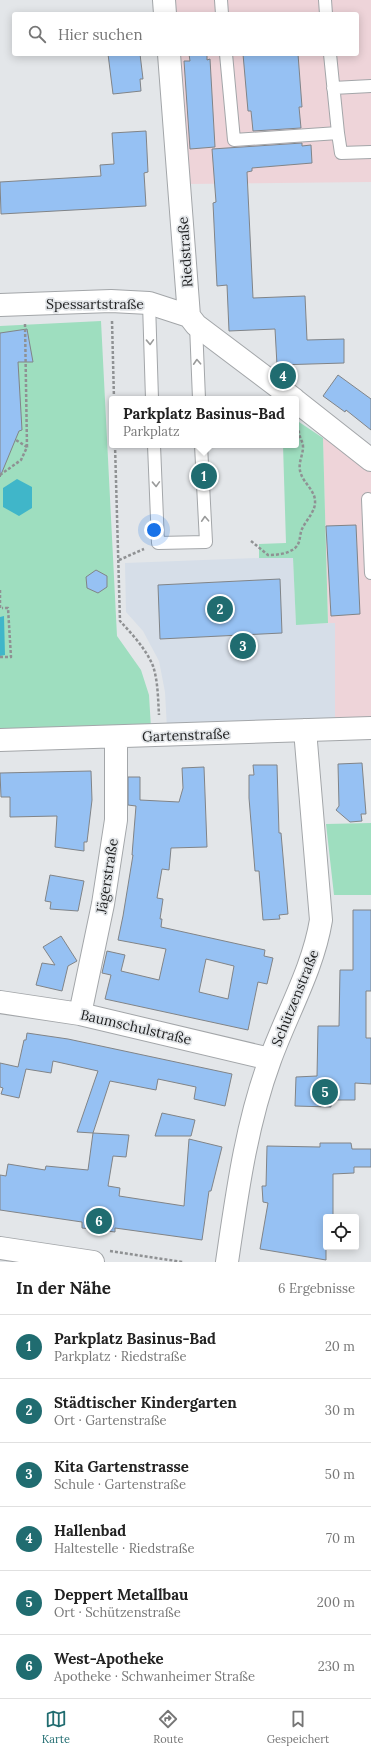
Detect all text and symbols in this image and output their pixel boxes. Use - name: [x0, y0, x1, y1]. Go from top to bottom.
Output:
- search box: [12, 12, 359, 56]
- icon: search: [26, 23, 48, 45]
- text: Hier suchen: [58, 25, 142, 44]
- street label: Riedstraße: [174, 216, 196, 288]
- street label: Spessartstraße: [46, 295, 144, 313]
- one-way arrow: [146, 339, 154, 345]
- one-way arrow: [193, 359, 202, 365]
- pin: 4: [270, 361, 296, 391]
- popup: [109, 396, 299, 448]
- text: Parkplatz Basinus-Bad: [123, 404, 285, 423]
- text: Parkplatz: [123, 423, 180, 440]
- pin: 1: [191, 461, 217, 491]
- one-way arrow: [151, 481, 160, 487]
- one-way arrow: [200, 516, 209, 522]
- your location: [144, 520, 164, 540]
- pin: 2: [207, 594, 233, 624]
- pin: 3: [230, 631, 256, 661]
- street label: Gartenstraße: [142, 724, 231, 746]
- street label: Jägerstraße: [92, 837, 122, 916]
- street label: Schützenstraße: [267, 947, 323, 1049]
- street label: Baumschulstraße: [79, 1005, 194, 1049]
- pin: 5: [312, 1077, 338, 1107]
- pin: 6: [86, 1206, 112, 1236]
- map controls: [323, 1214, 359, 1250]
- button: locate: [323, 1214, 359, 1250]
- text: In der Nähe: [16, 1277, 111, 1299]
- text: 6 Ergebnisse: [278, 1280, 355, 1297]
- text: Parkplatz Basinus-Bad: [54, 1329, 216, 1348]
- text: 1: [26, 1338, 32, 1355]
- text: 20 m: [325, 1338, 355, 1355]
- text: Parkplatz · Riedstraße: [54, 1348, 187, 1365]
- text: Städtischer Kindergarten: [54, 1393, 237, 1412]
- text: 2: [26, 1402, 32, 1419]
- text: 30 m: [325, 1402, 355, 1419]
- text: Ort · Gartenstraße: [54, 1412, 167, 1429]
- text: Kita Gartenstrasse: [54, 1457, 189, 1476]
- text: 3: [25, 1466, 33, 1483]
- text: 50 m: [325, 1466, 355, 1483]
- text: Schule · Gartenstraße: [54, 1476, 186, 1493]
- text: Hallenbad: [54, 1521, 126, 1540]
- text: 4: [25, 1530, 33, 1547]
- text: 70 m: [326, 1530, 355, 1547]
- text: Haltestelle · Riedstraße: [54, 1540, 194, 1557]
- text: Deppert Metallbau: [54, 1585, 188, 1604]
- text: 5: [25, 1594, 33, 1611]
- text: 200 m: [317, 1594, 355, 1611]
- text: Ort · Schützenstraße: [54, 1604, 181, 1621]
- text: West-Apotheke: [54, 1649, 164, 1668]
- text: 6: [25, 1658, 33, 1675]
- text: 230 m: [318, 1658, 355, 1675]
- text: Apotheke · Schwanheimer Straße: [54, 1668, 255, 1685]
- tab: Karte: [42, 1708, 70, 1746]
- tab: Route: [153, 1708, 183, 1746]
- tab: Gespeichert: [267, 1708, 329, 1746]

